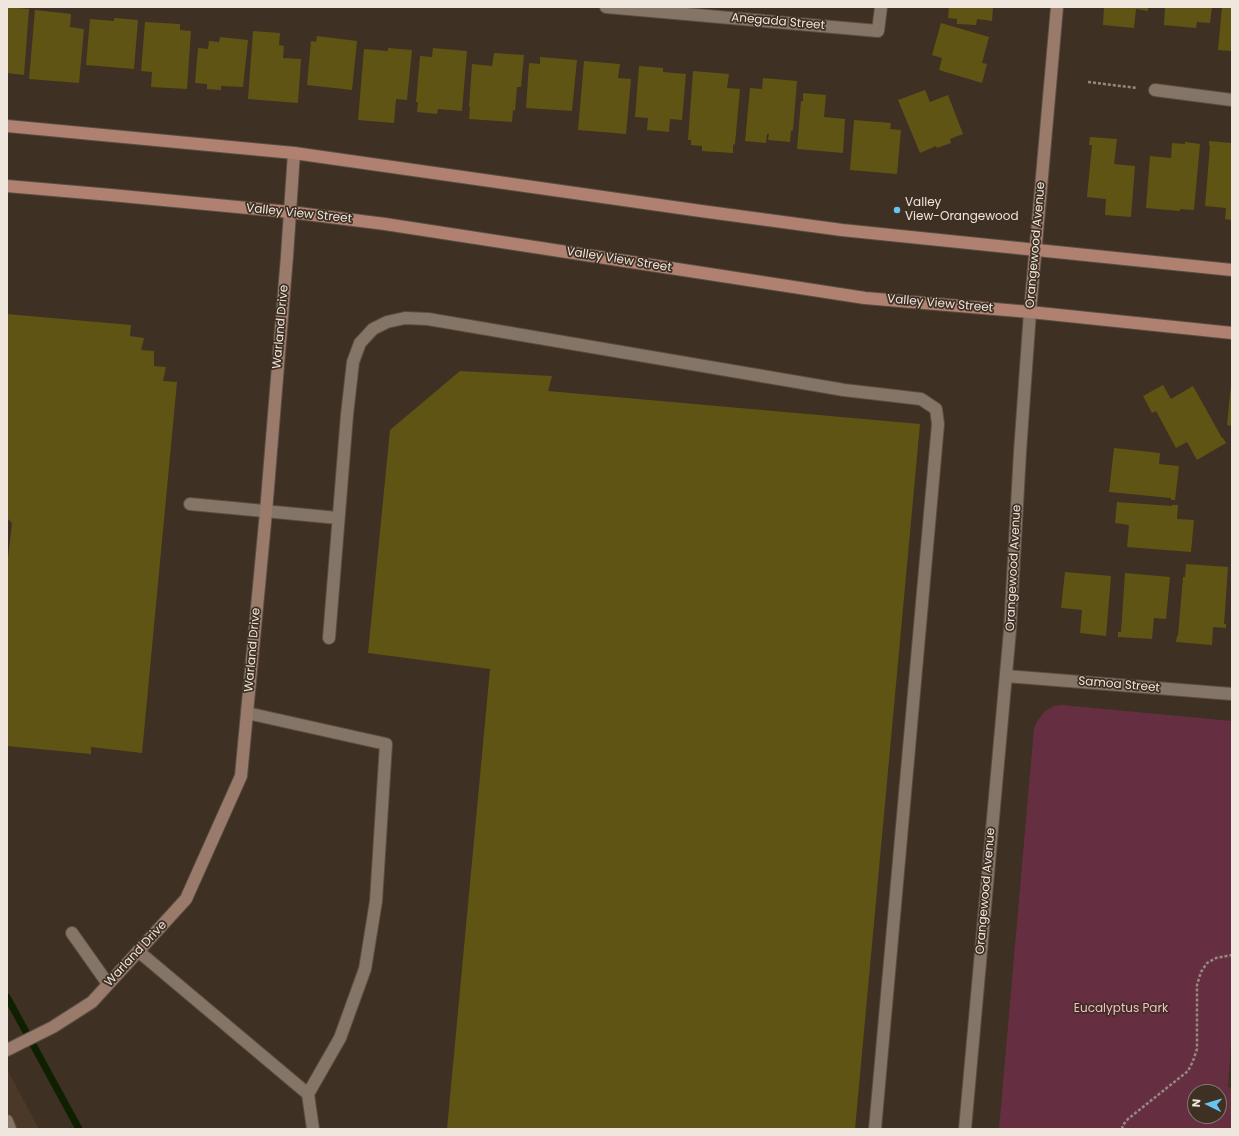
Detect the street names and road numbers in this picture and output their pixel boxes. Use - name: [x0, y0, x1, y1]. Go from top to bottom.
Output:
- street label: Anegada Street: [731, 11, 825, 33]
- street label: Orangewood Avenue: [1023, 181, 1049, 309]
- street label: Valley View Street: [245, 201, 353, 227]
- street label: Valley View Street: [565, 245, 673, 275]
- street label: Warland Drive: [270, 284, 292, 370]
- street label: Valley View Street: [886, 292, 994, 316]
- street label: Orangewood Avenue: [1003, 504, 1025, 632]
- street label: Warland Drive: [242, 607, 264, 693]
- street label: Samoa Street: [1078, 674, 1160, 696]
- street label: Orangewood Avenue: [973, 827, 999, 955]
- street label: Warland Drive: [102, 918, 170, 990]

